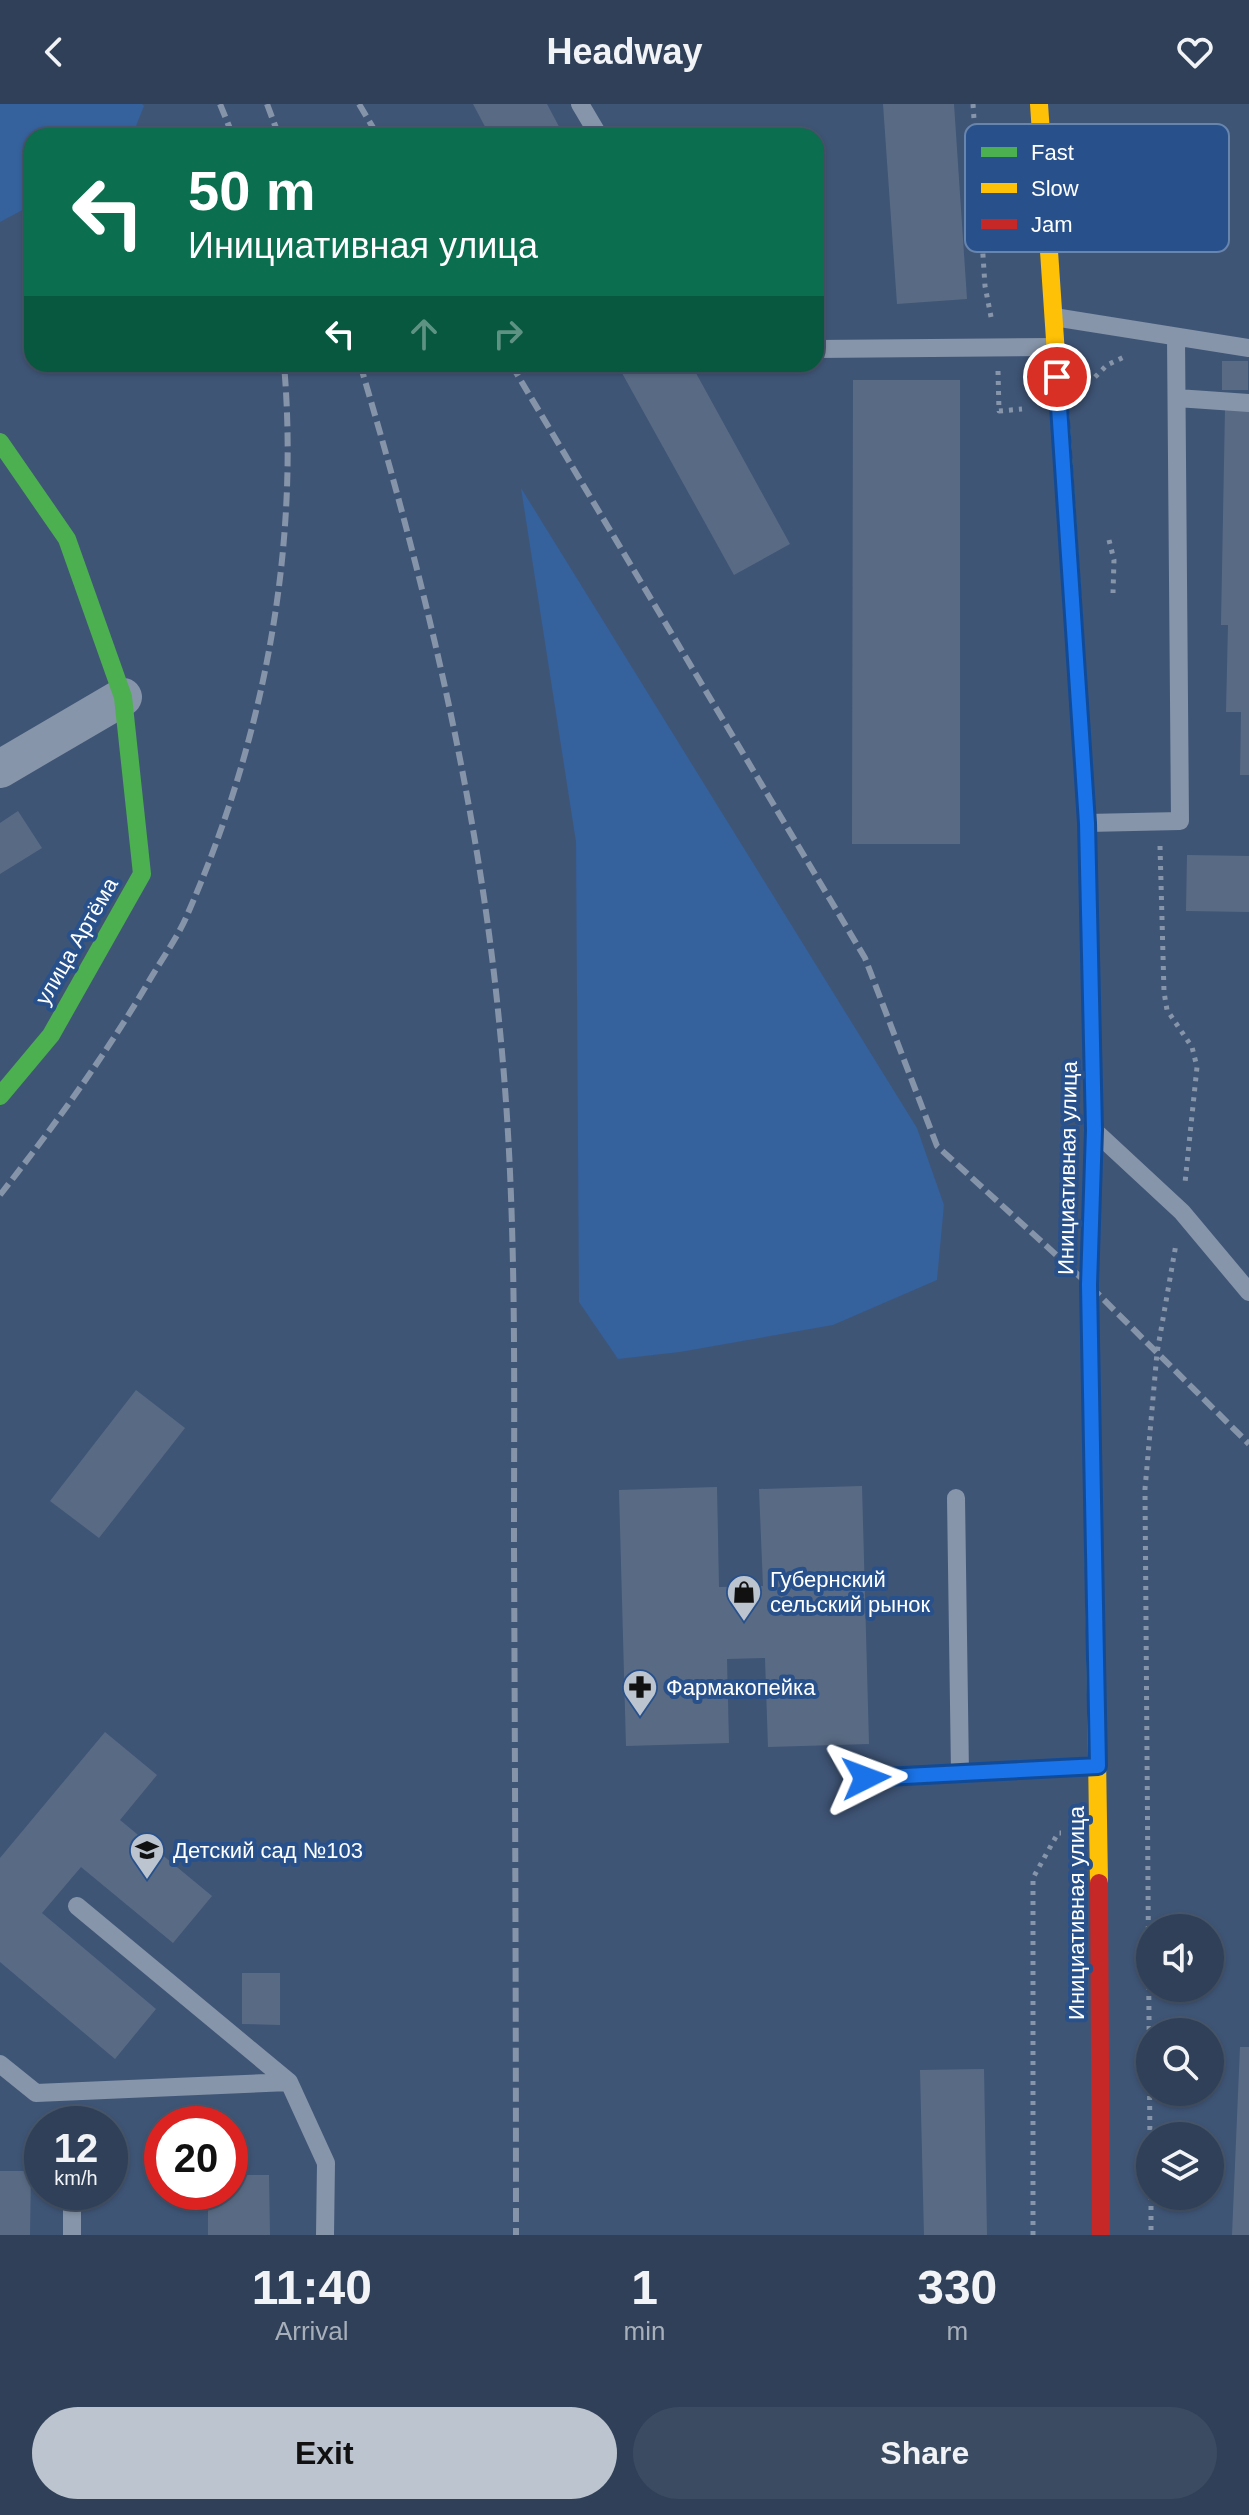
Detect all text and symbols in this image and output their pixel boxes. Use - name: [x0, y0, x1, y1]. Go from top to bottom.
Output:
- icon: back: [32, 30, 76, 74]
- icon: heart: [1173, 30, 1217, 74]
- text: Headway: [546, 31, 703, 72]
- legend: [965, 124, 1229, 252]
- text: Fast: [1031, 140, 1074, 165]
- text: 50 m: [188, 159, 316, 222]
- icon: left: [56, 160, 160, 264]
- text: Slow: [1031, 176, 1079, 201]
- text: Jam: [1031, 212, 1073, 237]
- text: Инициативная улица: [188, 225, 538, 266]
- icon: left: [318, 312, 362, 356]
- icon: ahead: [402, 312, 446, 356]
- icon: right: [486, 312, 530, 356]
- pin: [1023, 343, 1091, 411]
- icon: arrive: [1035, 355, 1079, 399]
- street label: улица Артёма: [30, 873, 123, 1009]
- street label: Инициативная улица: [1053, 1060, 1082, 1275]
- place label: Губернский сельский рынок: [770, 1567, 931, 1617]
- shop icon: Губернский сельский рынок: [725, 1573, 763, 1623]
- pharmacy icon: Фармакопейка: [621, 1668, 659, 1718]
- place label: Фармакопейка: [666, 1675, 816, 1700]
- position arrow: [824, 1736, 908, 1820]
- street label: Инициативная улица: [1064, 1805, 1089, 2020]
- school or university icon: Детский сад №103: [128, 1831, 166, 1881]
- place label: Детский сад №103: [173, 1838, 363, 1863]
- map controls: [1136, 1914, 1224, 2210]
- button: sound: [1136, 1914, 1224, 2002]
- button: search: [1136, 2018, 1224, 2106]
- speed limit sign: 20: [144, 2106, 248, 2210]
- button: layers: [1136, 2122, 1224, 2210]
- text: 12: [54, 2126, 98, 2170]
- text: km/h: [54, 2167, 98, 2189]
- text: 11:40: [252, 2261, 372, 2314]
- text: 1: [631, 2261, 658, 2314]
- text: 330: [917, 2261, 997, 2314]
- text: Arrival: [275, 2316, 349, 2346]
- text: min: [624, 2316, 665, 2346]
- text: m: [946, 2316, 968, 2346]
- button: Exit: [32, 2407, 617, 2499]
- button: Share: [633, 2407, 1217, 2499]

